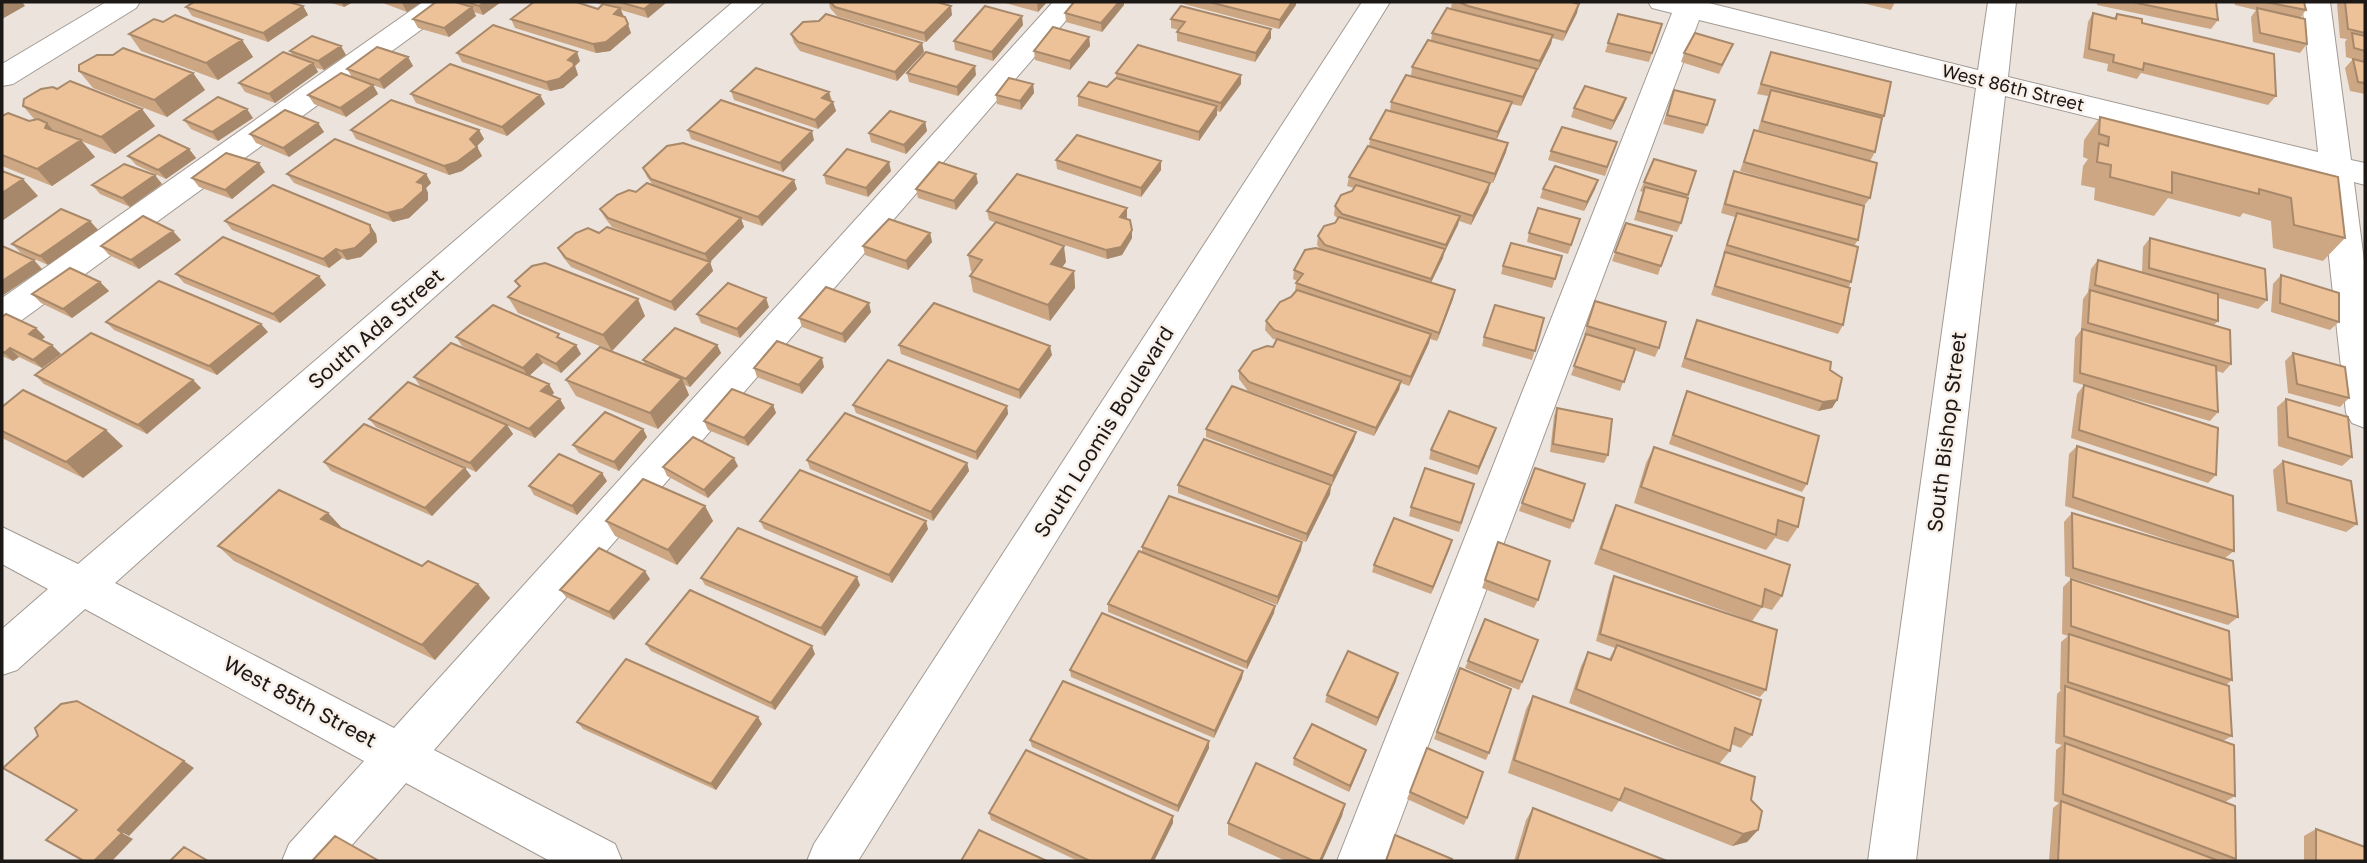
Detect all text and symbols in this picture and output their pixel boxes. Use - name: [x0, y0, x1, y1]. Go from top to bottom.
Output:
- street label: West 86th Street: [1940, 59, 2087, 115]
- street label: South Ada Street: [302, 262, 449, 394]
- street label: South Loomis Boulevard: [1027, 321, 1179, 542]
- street label: South Bishop Street: [1921, 330, 1971, 534]
- street label: West 85th Street: [219, 650, 382, 753]

